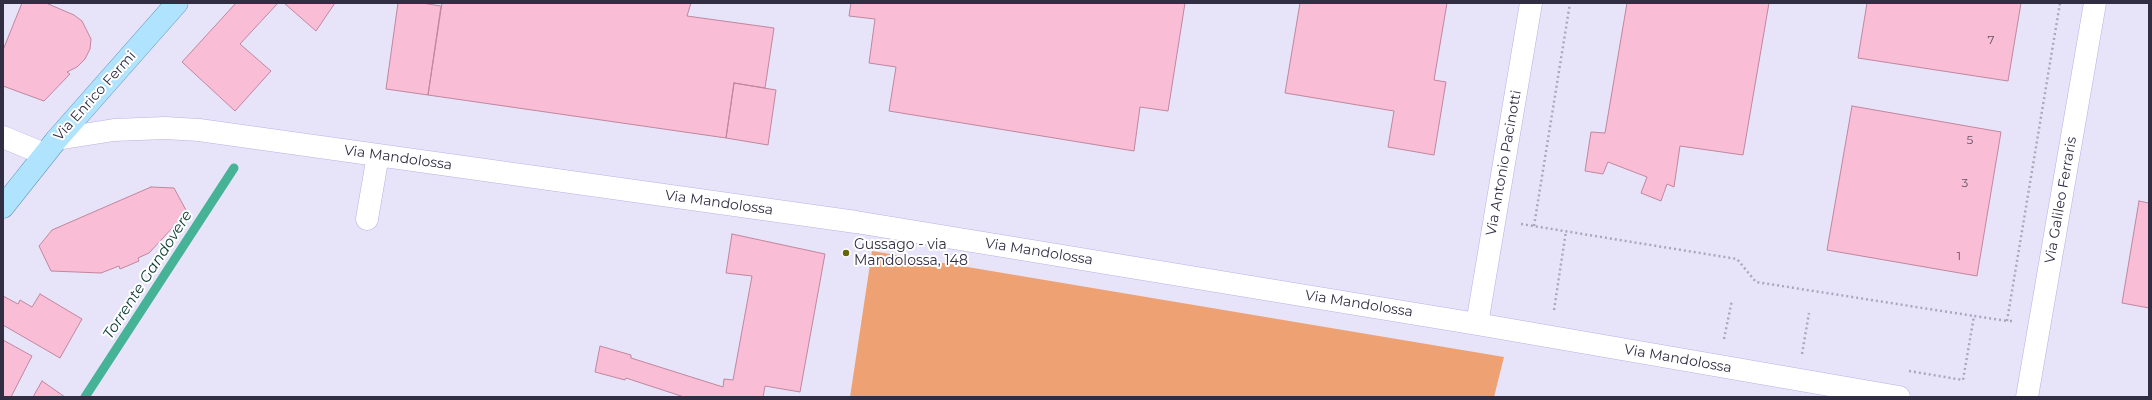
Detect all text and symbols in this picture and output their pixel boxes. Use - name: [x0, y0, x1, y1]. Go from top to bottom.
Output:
- house number: 7: [1987, 33, 1995, 47]
- street label: Via Enrico Fermi: [50, 48, 140, 144]
- street label: Via Antonio Pacinotti: [1483, 89, 1525, 237]
- house number: 5: [1967, 133, 1973, 147]
- street label: Via Galileo Ferraris: [2042, 135, 2080, 265]
- street label: Via Mandolossa: [343, 142, 453, 174]
- house number: 3: [1962, 176, 1968, 190]
- street label: Via Mandolossa: [664, 187, 774, 219]
- water label: Torrente Gandovere: [100, 207, 196, 343]
- street label: Via Mandolossa: [984, 235, 1094, 269]
- place label: Gussago - via Mandolossa, 148: [854, 237, 968, 270]
- marker: Gussago - via Mandolossa, 148: [841, 248, 851, 258]
- house number: 1: [1957, 249, 1961, 263]
- street label: Via Mandolossa: [1304, 287, 1414, 321]
- street label: Via Mandolossa: [1623, 341, 1733, 377]

